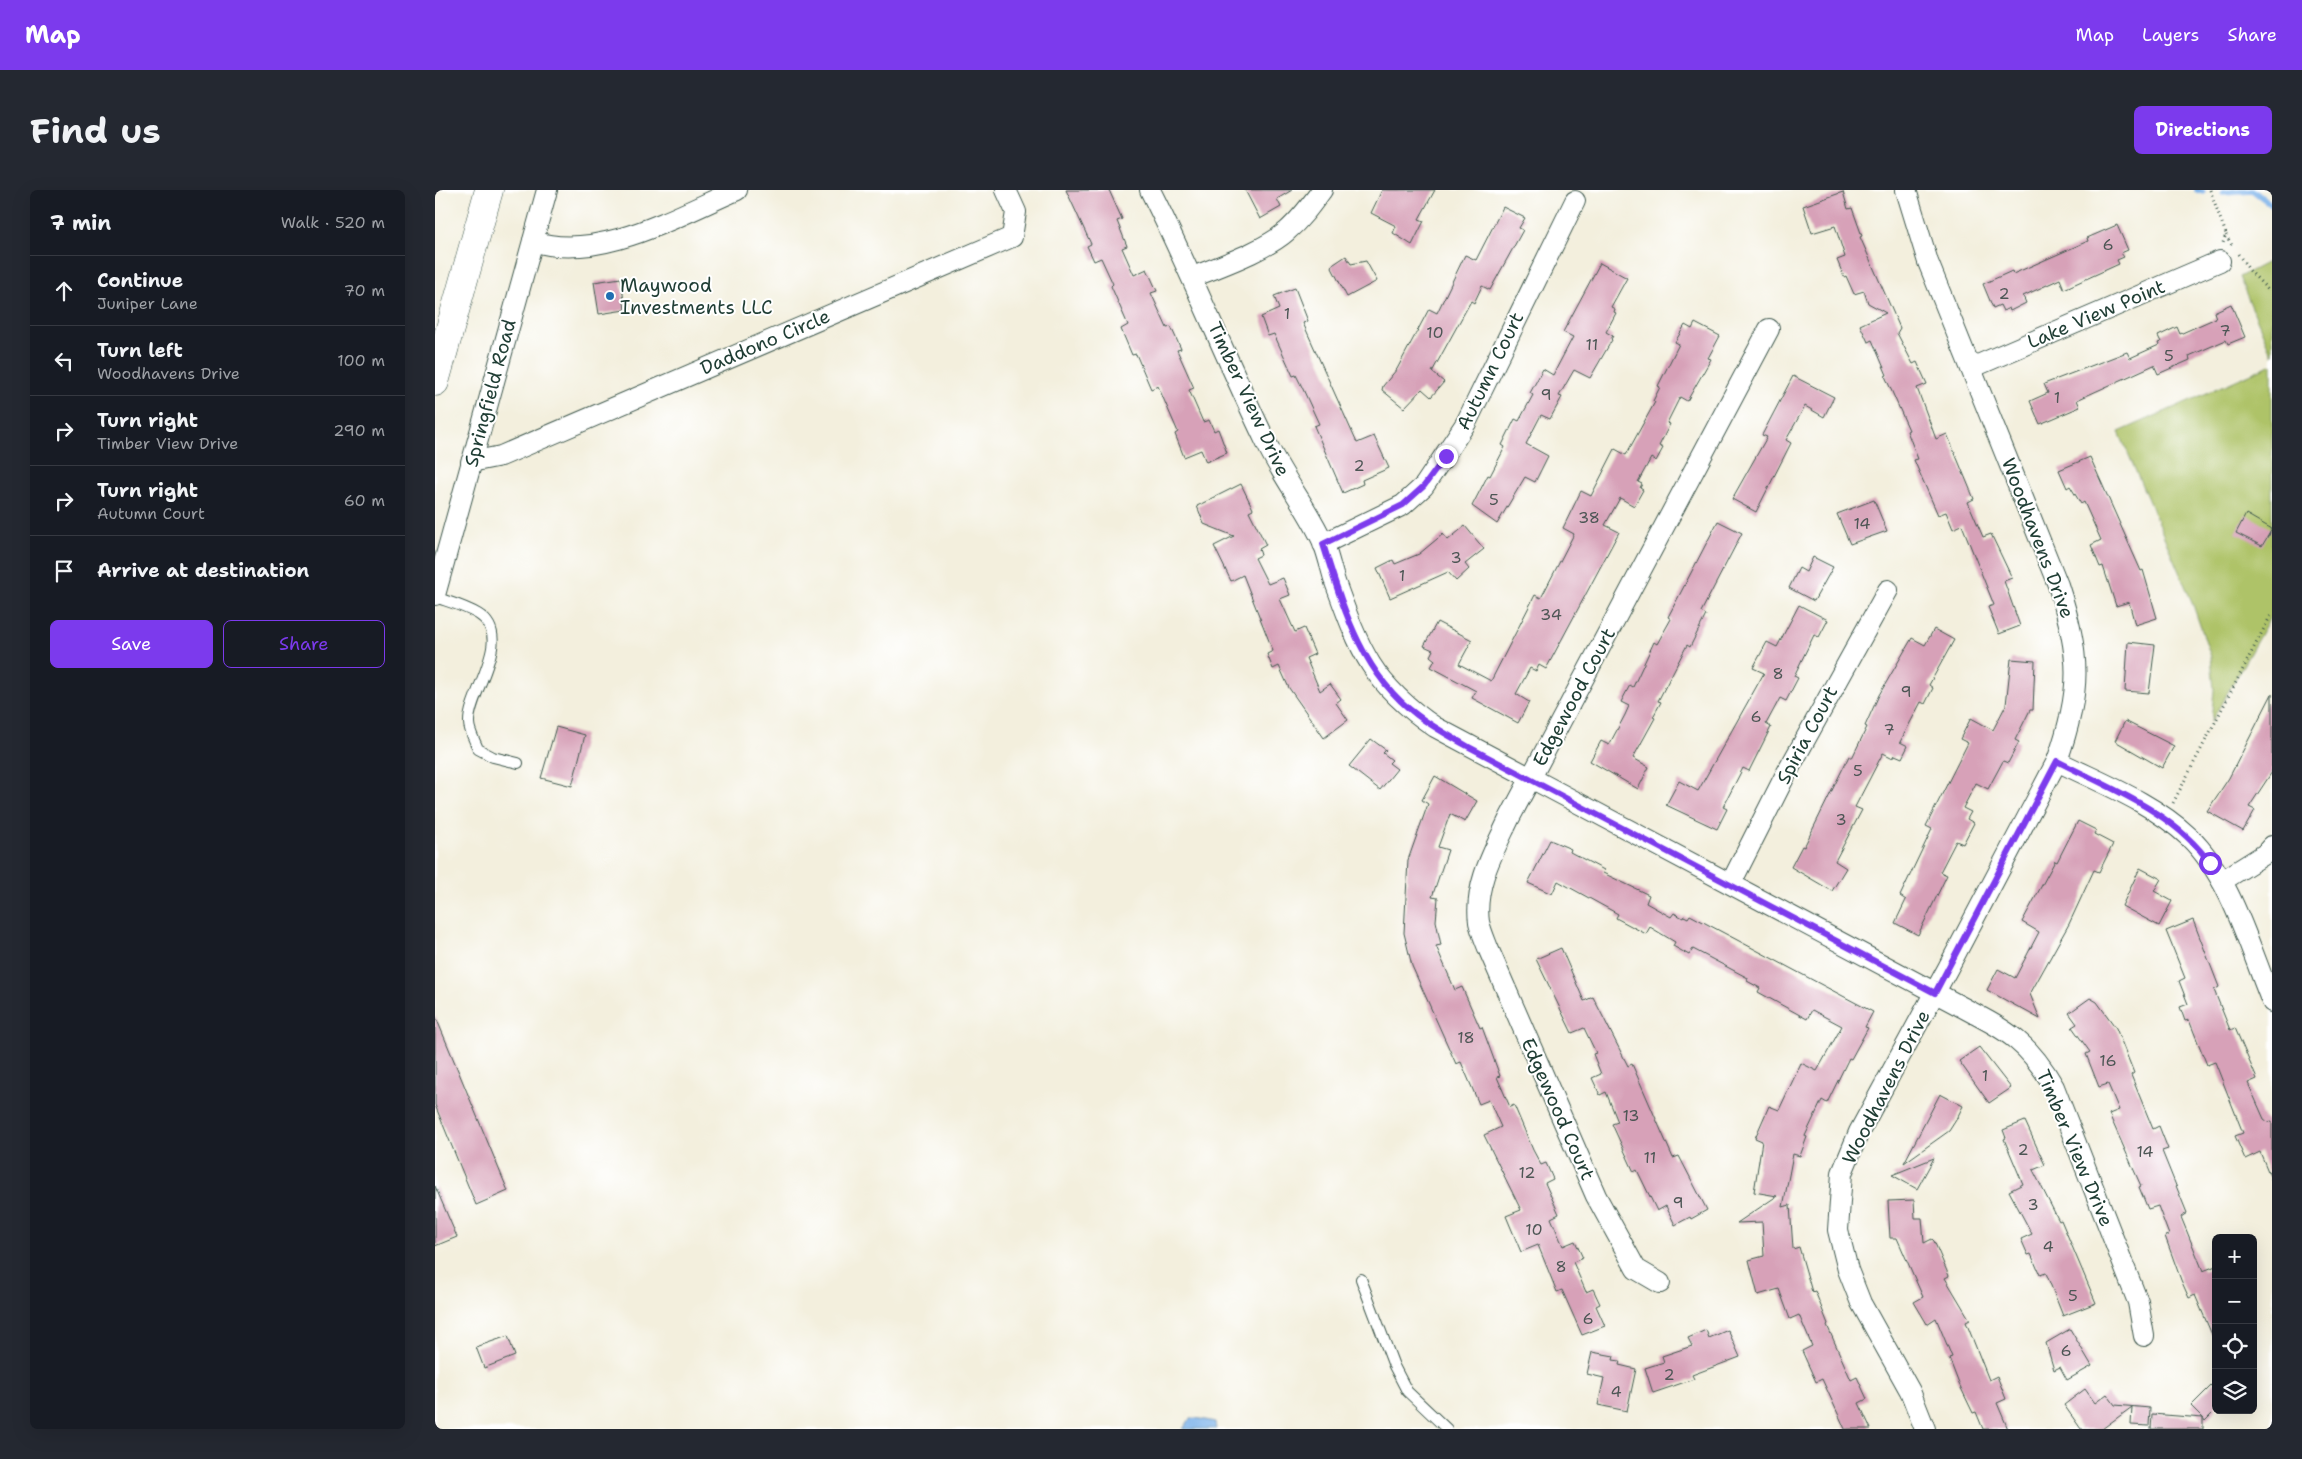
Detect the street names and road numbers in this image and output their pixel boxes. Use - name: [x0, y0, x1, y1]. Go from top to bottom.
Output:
- street label: Lake View Point: [2023, 274, 2169, 354]
- street label: Daddono Circle: [696, 303, 834, 381]
- street label: Autumn Court: [1451, 308, 1529, 434]
- street label: Springfield Road: [458, 316, 522, 470]
- street label: Timber View Drive: [1202, 318, 1296, 480]
- street label: Woodhavens Drive: [1996, 454, 2080, 622]
- street label: Edgewood Court: [1527, 623, 1621, 771]
- street label: Spiria Court: [1771, 682, 1843, 788]
- street label: Woodhavens Drive: [1836, 1006, 1936, 1168]
- street label: Edgewood Court: [1515, 1034, 1601, 1184]
- street label: Timber View Drive: [2031, 1066, 2119, 1230]

